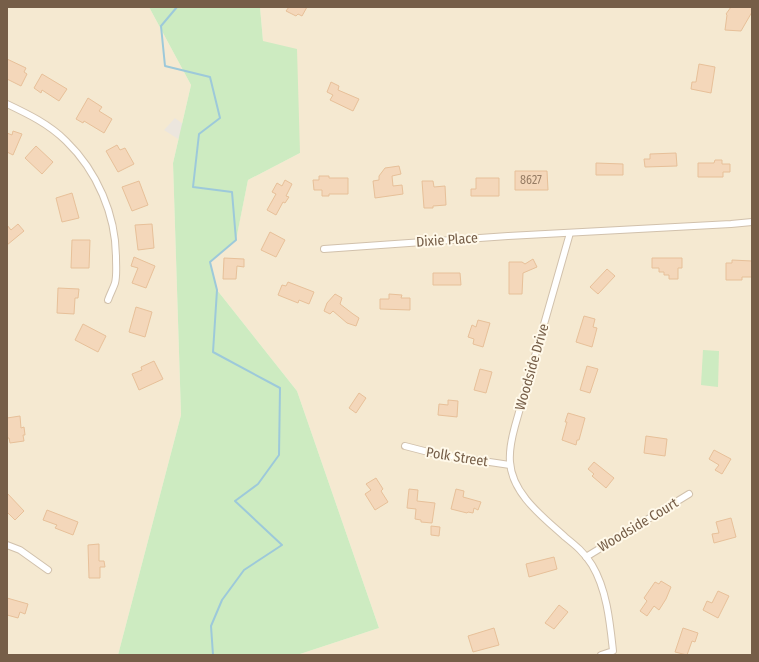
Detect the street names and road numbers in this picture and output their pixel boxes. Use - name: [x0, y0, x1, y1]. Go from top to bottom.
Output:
- street label: Dixie Place: [416, 229, 479, 251]
- street label: Woodside Drive: [512, 322, 553, 412]
- street label: Polk Street: [425, 444, 489, 470]
- street label: Woodside Court: [595, 494, 682, 556]

